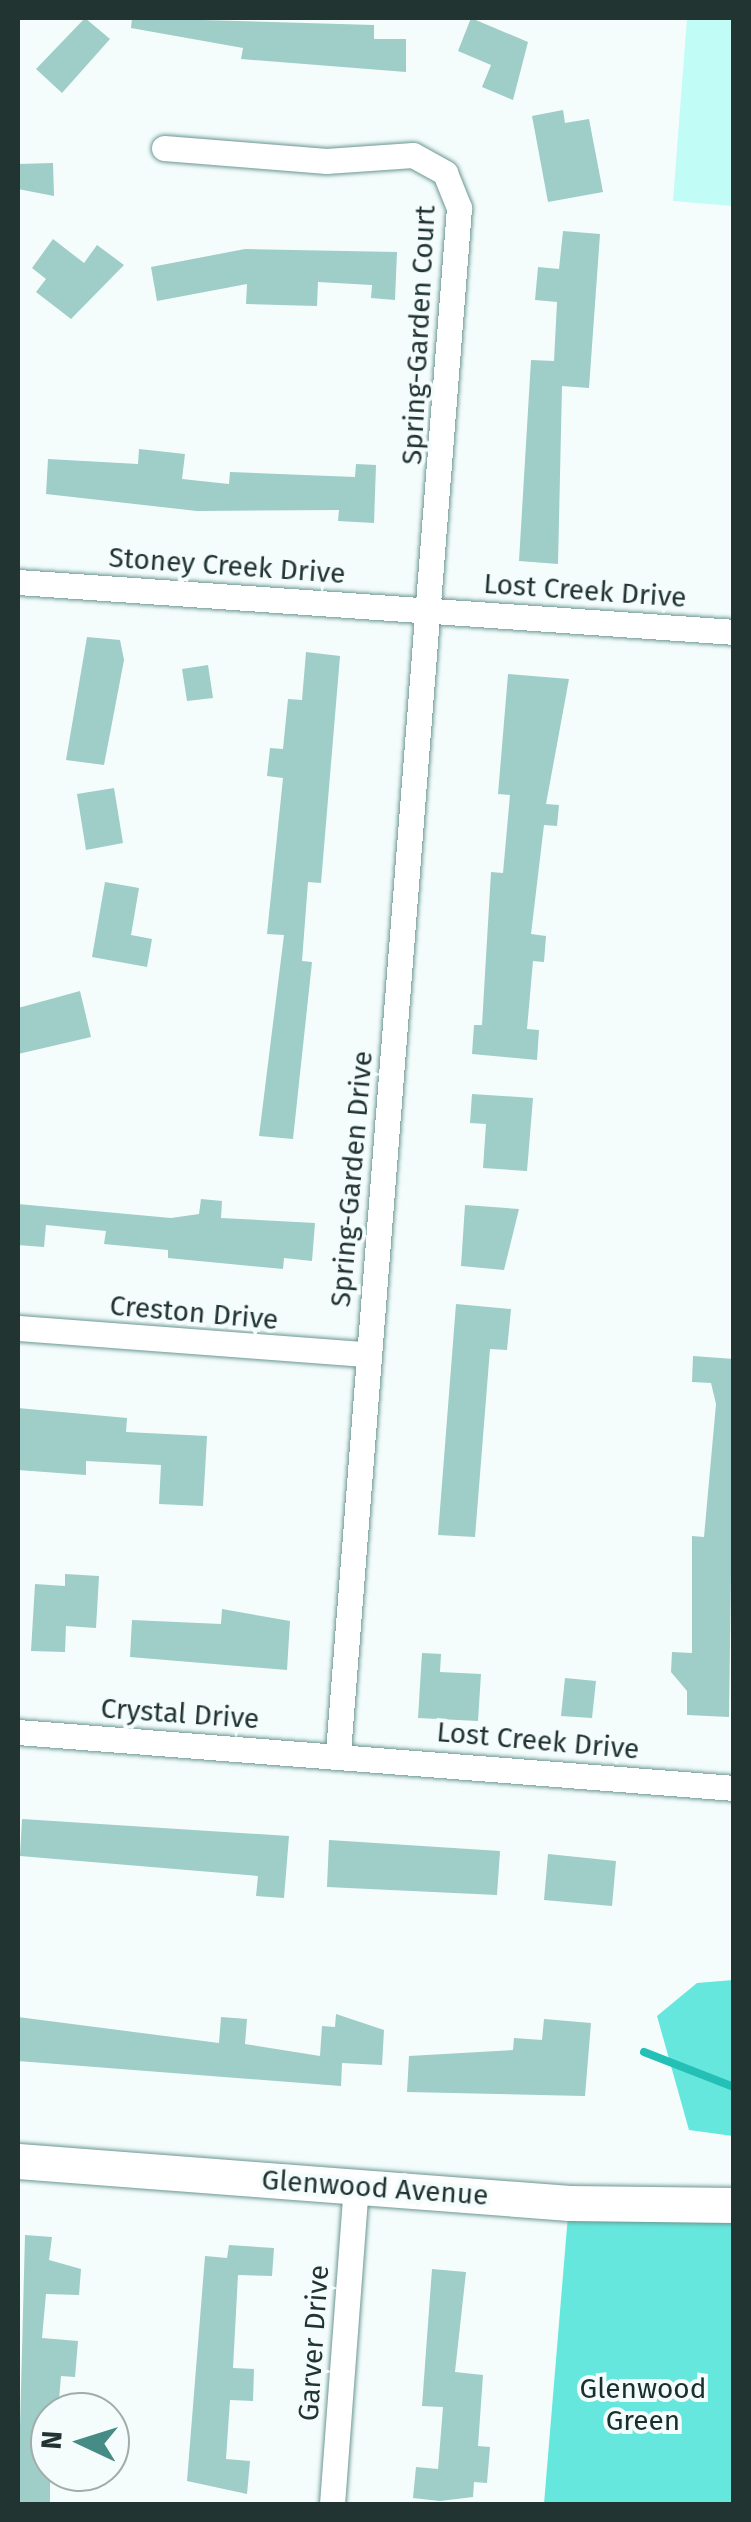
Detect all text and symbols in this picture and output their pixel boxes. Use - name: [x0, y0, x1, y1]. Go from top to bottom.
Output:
- street label: Spring-Garden Court: [395, 204, 443, 466]
- street label: Stoney Creek Drive: [108, 541, 346, 591]
- street label: Lost Creek Drive: [482, 567, 688, 615]
- street label: Spring-Garden Drive: [324, 1050, 380, 1308]
- street label: Creston Drive: [108, 1289, 280, 1337]
- street label: Crystal Drive: [100, 1692, 260, 1736]
- street label: Lost Creek Drive: [435, 1715, 641, 1767]
- street label: Glenwood Avenue: [260, 2163, 490, 2213]
- street label: Garver Drive: [292, 2264, 336, 2422]
- park label: Glenwood Green: [580, 2372, 706, 2438]
- north arrow: [30, 2392, 130, 2492]
- text: N: [34, 2430, 69, 2450]

